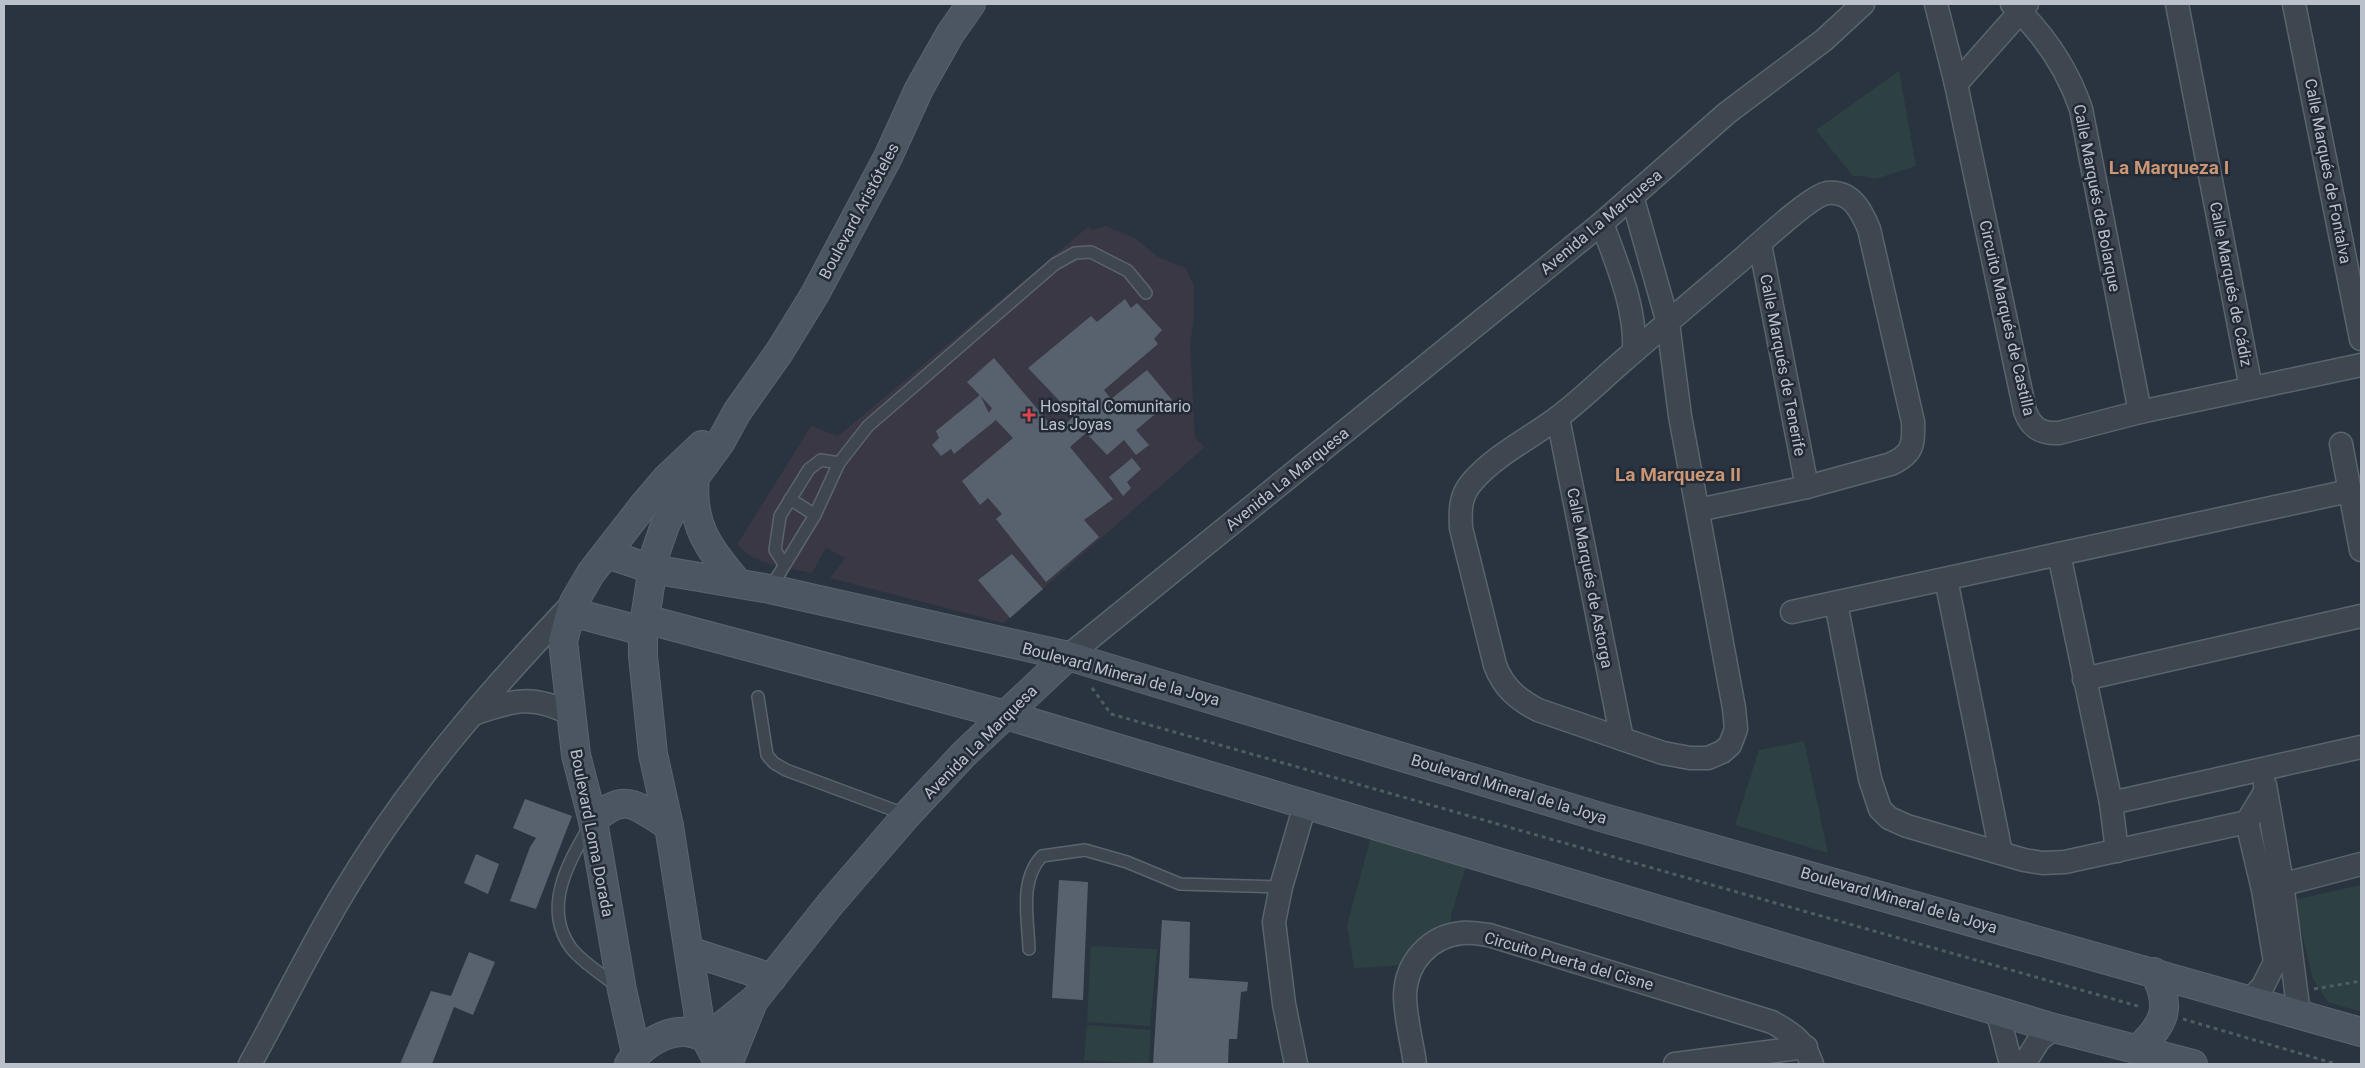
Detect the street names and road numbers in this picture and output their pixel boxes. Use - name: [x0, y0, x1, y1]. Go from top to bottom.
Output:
- street label: Calle Marqués de Fontalva: [2301, 77, 2355, 265]
- street label: Calle Marqués de Bolarque: [2069, 103, 2125, 293]
- street label: Boulevard Aristóteles: [815, 140, 903, 282]
- street label: Avenida La Marquesa: [1536, 165, 1666, 279]
- street label: Calle Marqués de Cádiz: [2206, 200, 2256, 368]
- street label: Circuito Marqués de Castilla: [1975, 218, 2039, 418]
- street label: Calle Marqués de Tenerife: [1756, 272, 1810, 458]
- street label: Avenida La Marquesa: [1221, 423, 1353, 535]
- street label: Calle Marqués de Astorga: [1563, 486, 1617, 670]
- street label: Boulevard Mineral de la Joya: [1020, 638, 1222, 710]
- street label: Avenida La Marquesa: [919, 681, 1041, 803]
- street label: Boulevard Loma Dorada: [566, 748, 618, 918]
- street label: Boulevard Mineral de la Joya: [1409, 750, 1609, 828]
- street label: Boulevard Mineral de la Joya: [1798, 863, 2000, 937]
- street label: Circuito Puerta del Cisne: [1482, 928, 1656, 994]

